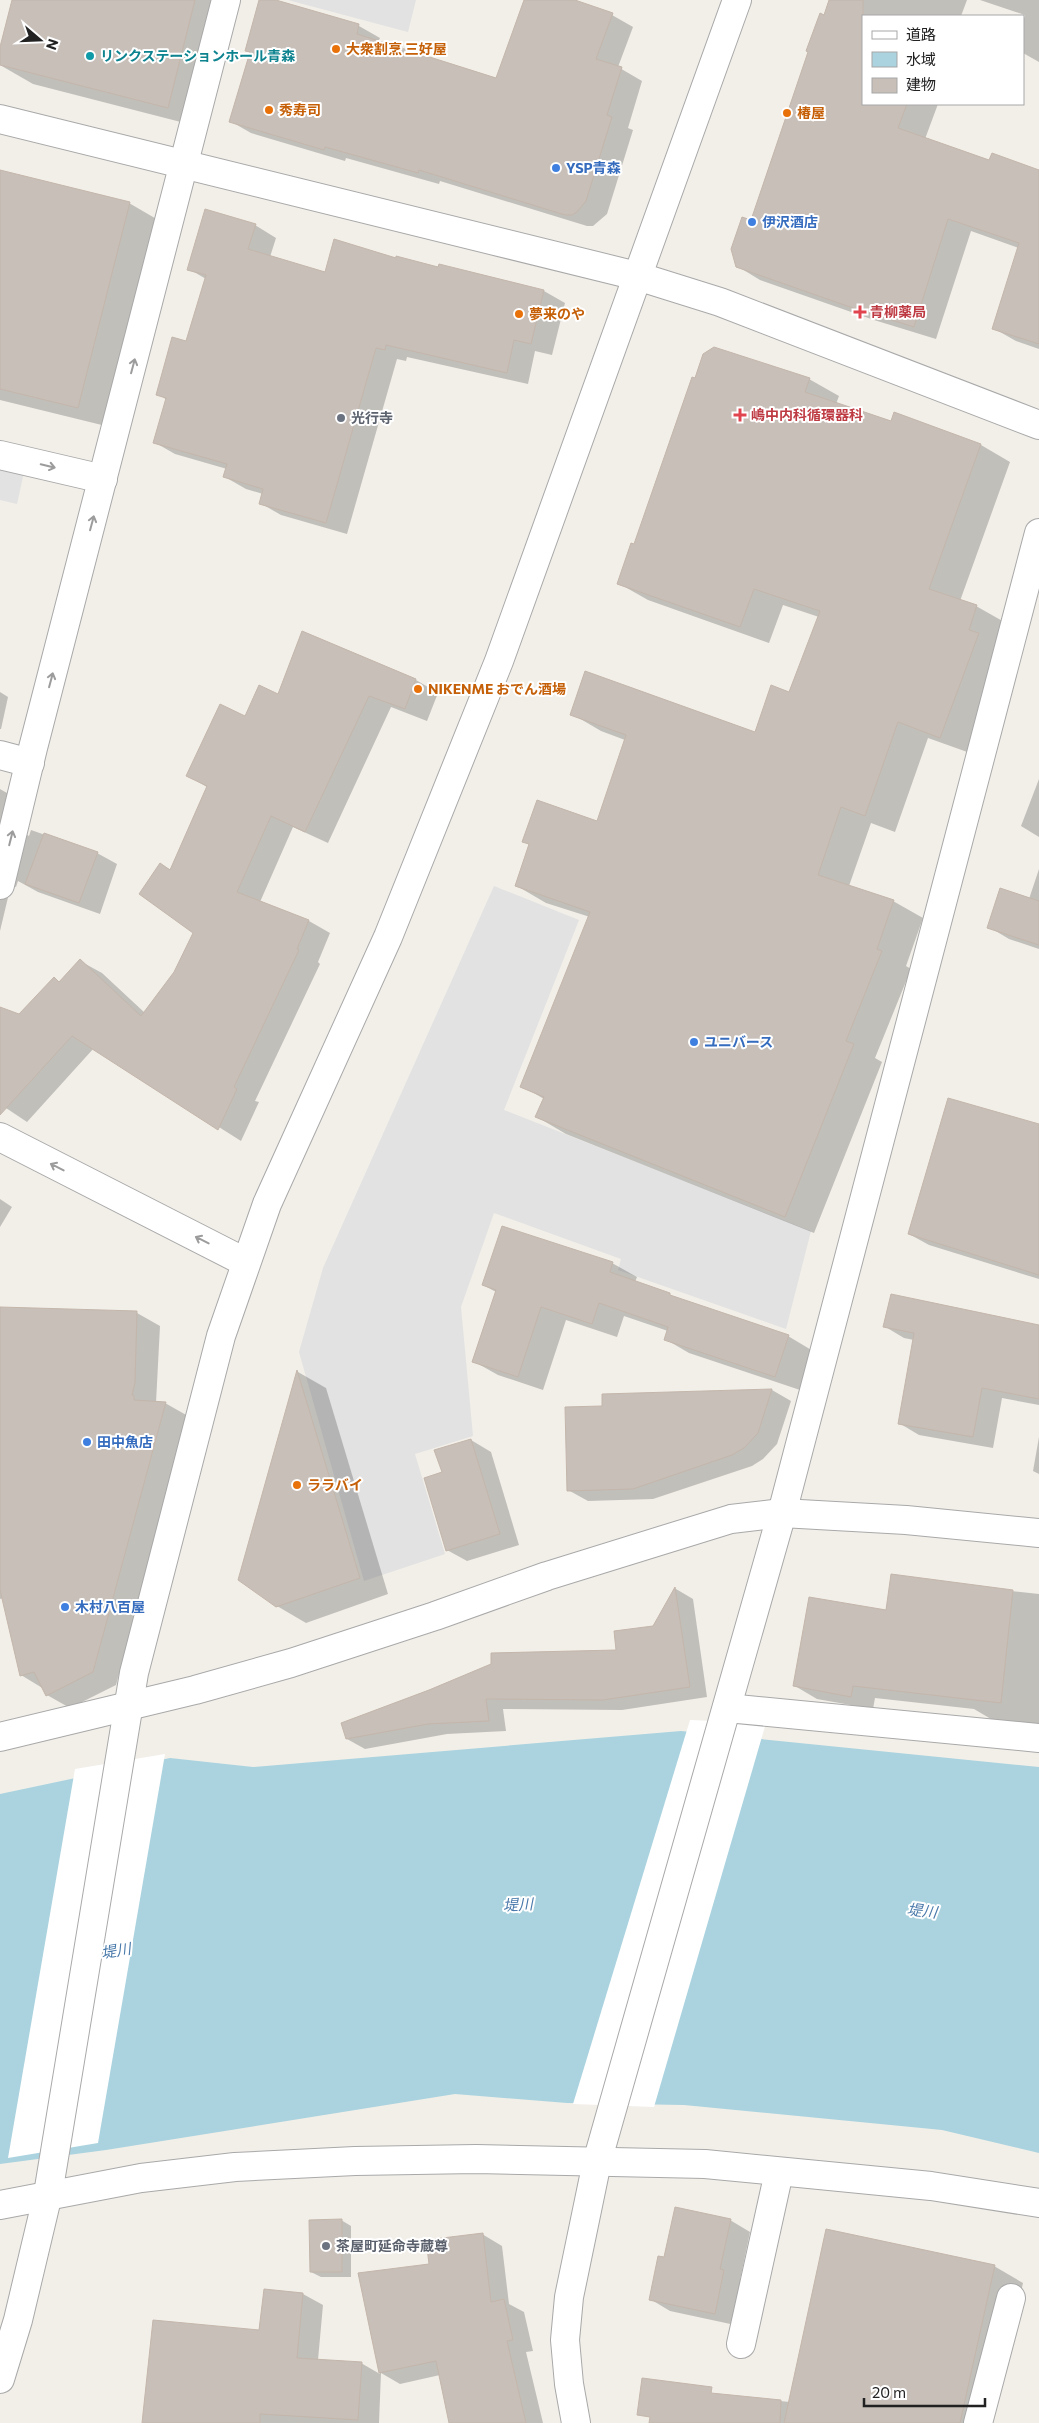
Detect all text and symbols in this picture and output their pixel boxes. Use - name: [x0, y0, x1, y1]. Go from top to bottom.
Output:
- north arrow: [15, 15, 65, 65]
- legend: [862, 15, 1024, 105]
- text: 道路: [906, 25, 936, 43]
- text: N: [43, 37, 63, 52]
- place label: 大衆割烹 三好屋: [346, 40, 447, 57]
- marker: 大衆割烹 三好屋: [330, 43, 342, 55]
- place label: リンクステーションホール青森: [100, 47, 295, 64]
- marker: リンクステーションホール青森: [84, 50, 96, 62]
- text: 水域: [906, 50, 936, 68]
- text: 建物: [906, 75, 936, 93]
- place label: 秀寿司: [279, 101, 321, 118]
- marker: 秀寿司: [263, 104, 275, 116]
- place label: 椿屋: [797, 104, 825, 121]
- marker: 椿屋: [781, 107, 793, 119]
- place label: YSP青森: [566, 159, 621, 176]
- marker: YSP青森: [550, 162, 562, 174]
- place label: 伊沢酒店: [762, 213, 818, 230]
- marker: 伊沢酒店: [746, 216, 758, 228]
- place label: 青柳薬局: [870, 303, 926, 320]
- place label: 夢来のや: [529, 305, 585, 322]
- marker: 青柳薬局: [854, 306, 866, 318]
- marker: 夢来のや: [513, 308, 525, 320]
- one-way arrow: [129, 358, 138, 374]
- place label: 嶋中内科循環器科: [751, 406, 863, 423]
- marker: 嶋中内科循環器科: [733, 408, 747, 422]
- place label: 光行寺: [351, 409, 393, 426]
- marker: 光行寺: [335, 412, 347, 424]
- one-way arrow: [39, 462, 55, 471]
- one-way arrow: [88, 515, 97, 531]
- one-way arrow: [47, 673, 56, 689]
- place label: NIKENME おでん酒場: [428, 680, 566, 697]
- marker: NIKENME おでん酒場: [412, 683, 424, 695]
- one-way arrow: [7, 830, 17, 846]
- place label: ユニバース: [704, 1033, 773, 1050]
- marker: ユニバース: [688, 1036, 700, 1048]
- one-way arrow: [49, 1162, 64, 1172]
- one-way arrow: [195, 1235, 210, 1244]
- place label: 田中魚店: [97, 1433, 153, 1450]
- marker: 田中魚店: [81, 1436, 93, 1448]
- place label: ララバイ: [307, 1476, 363, 1493]
- marker: ララバイ: [291, 1479, 303, 1491]
- place label: 木村八百屋: [75, 1598, 145, 1615]
- marker: 木村八百屋: [59, 1601, 71, 1613]
- water label: 堤川: [502, 1894, 535, 1914]
- water label: 堤川: [906, 1899, 940, 1921]
- water label: 堤川: [100, 1938, 134, 1961]
- place label: 茶屋町延命寺蔵尊: [336, 2237, 448, 2254]
- marker: 茶屋町延命寺蔵尊: [320, 2240, 332, 2252]
- scale bar: [864, 2376, 985, 2408]
- text: 20 m: [872, 2383, 906, 2401]

